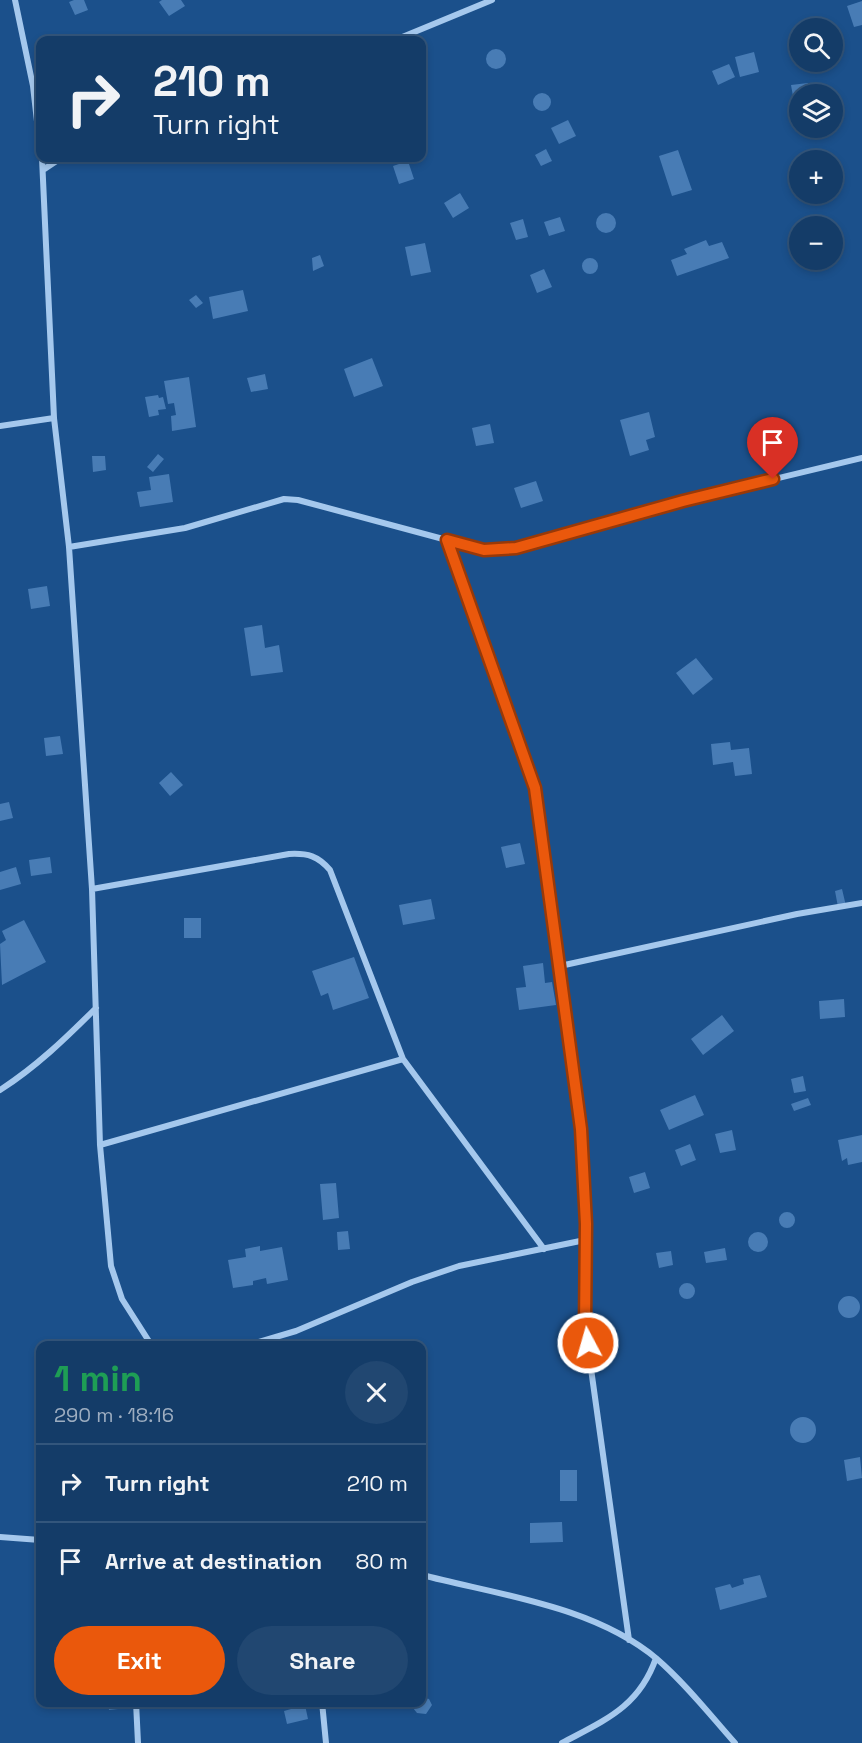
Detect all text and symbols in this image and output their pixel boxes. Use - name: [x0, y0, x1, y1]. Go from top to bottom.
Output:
- map controls: [789, 18, 843, 270]
- button: search: [789, 18, 843, 72]
- text: 210 m: [153, 55, 271, 108]
- icon: right: [54, 60, 132, 138]
- button: layers: [789, 84, 843, 138]
- text: Turn right: [153, 107, 280, 142]
- button: +: [789, 150, 843, 204]
- button: −: [789, 216, 843, 270]
- pin: [747, 417, 798, 479]
- icon: arrive: [756, 426, 789, 459]
- position arrow: [556, 1311, 620, 1375]
- text: 1 min: [54, 1356, 142, 1402]
- button: close: [345, 1361, 408, 1424]
- text: 290 m · 18:16: [54, 1402, 174, 1428]
- icon: right: [54, 1467, 87, 1500]
- text: Turn right: [105, 1469, 210, 1497]
- text: 210 m: [347, 1469, 408, 1497]
- icon: arrive: [54, 1545, 87, 1578]
- text: Arrive at destination: [105, 1547, 322, 1575]
- text: 80 m: [356, 1547, 408, 1575]
- button: Exit: [54, 1626, 225, 1695]
- button: Share: [237, 1626, 408, 1695]

